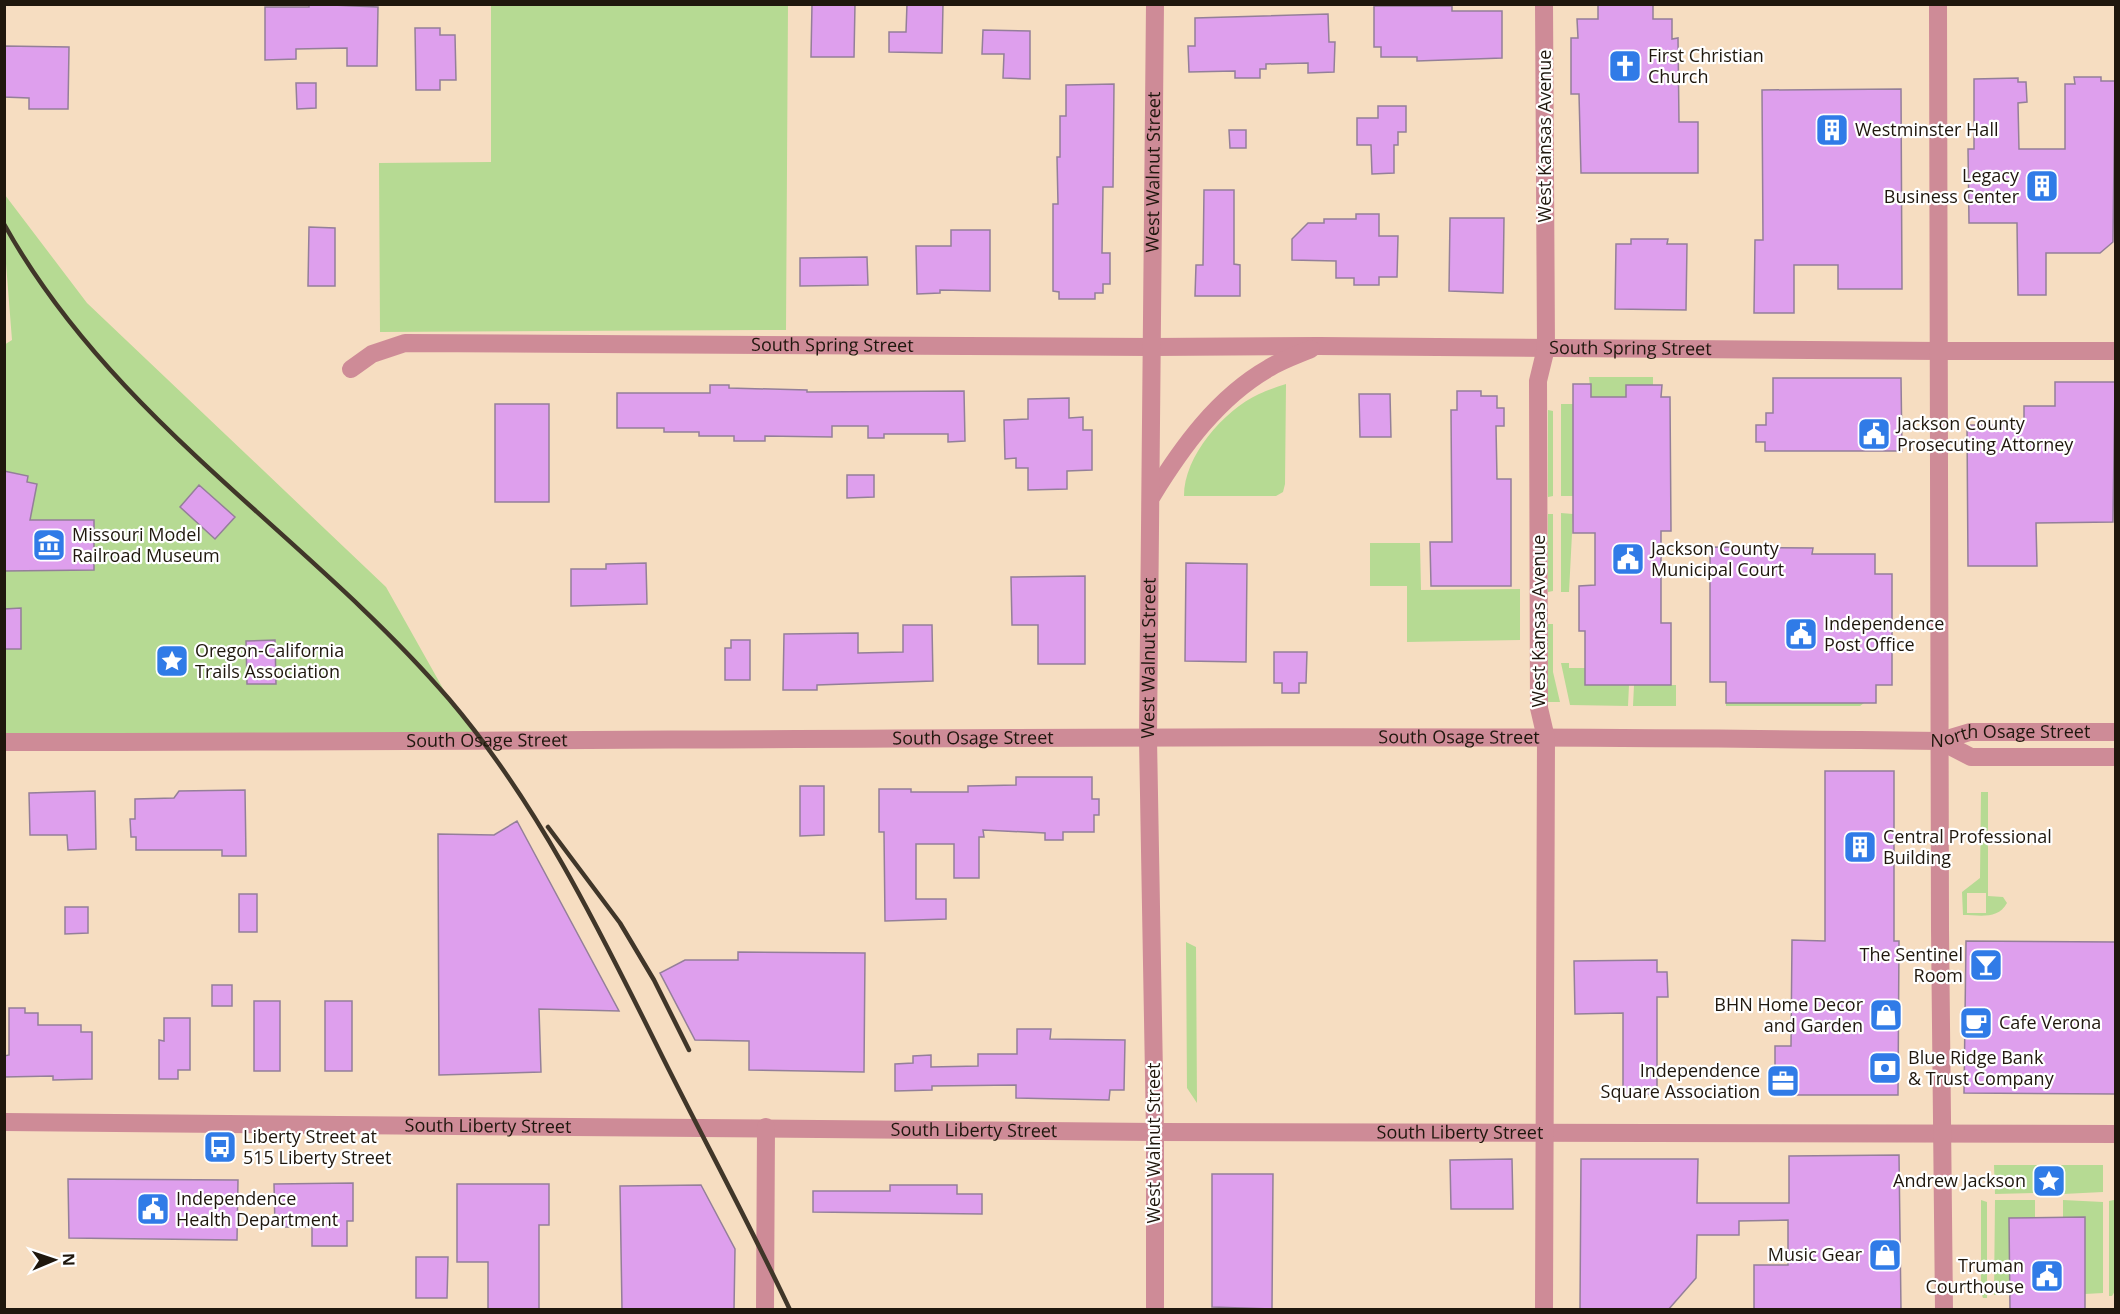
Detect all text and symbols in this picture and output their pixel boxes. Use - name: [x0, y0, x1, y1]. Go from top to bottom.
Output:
- place label: First Christian Church: [1648, 43, 1764, 88]
- church icon: First Christian Church: [1607, 48, 1643, 84]
- street label: West Kansas Avenue: [1532, 50, 1556, 222]
- street label: West Walnut Street: [1140, 91, 1165, 253]
- building icon: Westminster Hall: [1814, 112, 1850, 148]
- place label: Westminster Hall: [1855, 117, 1998, 141]
- place label: Legacy Business Center: [1884, 163, 2020, 208]
- building icon: Legacy Business Center: [2024, 168, 2060, 204]
- street label: South Spring Street: [751, 332, 914, 357]
- street label: South Spring Street: [1549, 335, 1712, 360]
- place label: Jackson County Prosecuting Attorney: [1895, 411, 2074, 456]
- public building icon: Jackson County Prosecuting Attorney: [1856, 416, 1892, 452]
- place label: Missouri Model Railroad Museum: [72, 522, 220, 567]
- museum icon: Missouri Model Railroad Museum: [31, 527, 67, 563]
- street label: West Kansas Avenue: [1526, 535, 1550, 707]
- place label: Jackson County Municipal Court: [1649, 536, 1784, 581]
- public building icon: Jackson County Municipal Court: [1610, 541, 1646, 577]
- street label: West Walnut Street: [1135, 577, 1161, 739]
- place label: Independence Post Office: [1824, 611, 1944, 656]
- public building icon: Independence Post Office: [1783, 616, 1819, 652]
- place label: Oregon-California Trails Association: [195, 638, 344, 683]
- place icon: Oregon-California Trails Association: [154, 643, 190, 679]
- street label: North Osage Street: [1930, 719, 2090, 752]
- street label: South Osage Street: [1378, 724, 1540, 749]
- street label: South Osage Street: [892, 725, 1054, 749]
- street label: South Osage Street: [406, 727, 568, 752]
- place label: Central Professional Building: [1883, 824, 2052, 869]
- building icon: Central Professional Building: [1842, 829, 1878, 865]
- place label: The Sentinel Room: [1860, 942, 1963, 987]
- bar icon: The Sentinel Room: [1968, 947, 2004, 983]
- place label: BHN Home Decor and Garden: [1714, 992, 1864, 1037]
- shop icon: BHN Home Decor and Garden: [1868, 997, 1904, 1033]
- cafe icon: Cafe Verona: [1958, 1005, 1994, 1041]
- place label: Cafe Verona: [1999, 1010, 2101, 1034]
- place label: Blue Ridge Bank & Trust Company: [1908, 1045, 2055, 1090]
- bank icon: Blue Ridge Bank & Trust Company: [1867, 1050, 1903, 1086]
- place label: Independence Square Association: [1601, 1058, 1760, 1103]
- street label: West Walnut Street: [1141, 1062, 1165, 1224]
- office icon: Independence Square Association: [1765, 1063, 1801, 1099]
- street label: South Liberty Street: [404, 1112, 571, 1138]
- street label: South Liberty Street: [890, 1117, 1057, 1142]
- street label: South Liberty Street: [1377, 1119, 1543, 1144]
- place label: Liberty Street at 515 Liberty Street: [243, 1124, 391, 1169]
- bus stop icon: Liberty Street at 515 Liberty Street: [202, 1129, 238, 1165]
- place icon: Andrew Jackson: [2031, 1163, 2067, 1199]
- place label: Andrew Jackson: [1893, 1168, 2026, 1192]
- place label: Independence Health Department: [176, 1186, 338, 1231]
- public building icon: Independence Health Department: [135, 1191, 171, 1227]
- north arrow: [24, 1230, 84, 1290]
- shop icon: Music Gear: [1867, 1237, 1903, 1273]
- place label: Music Gear: [1768, 1242, 1863, 1266]
- text: N: [58, 1253, 80, 1266]
- place label: Truman Courthouse: [1925, 1253, 2024, 1298]
- public building icon: Truman Courthouse: [2029, 1258, 2065, 1294]

